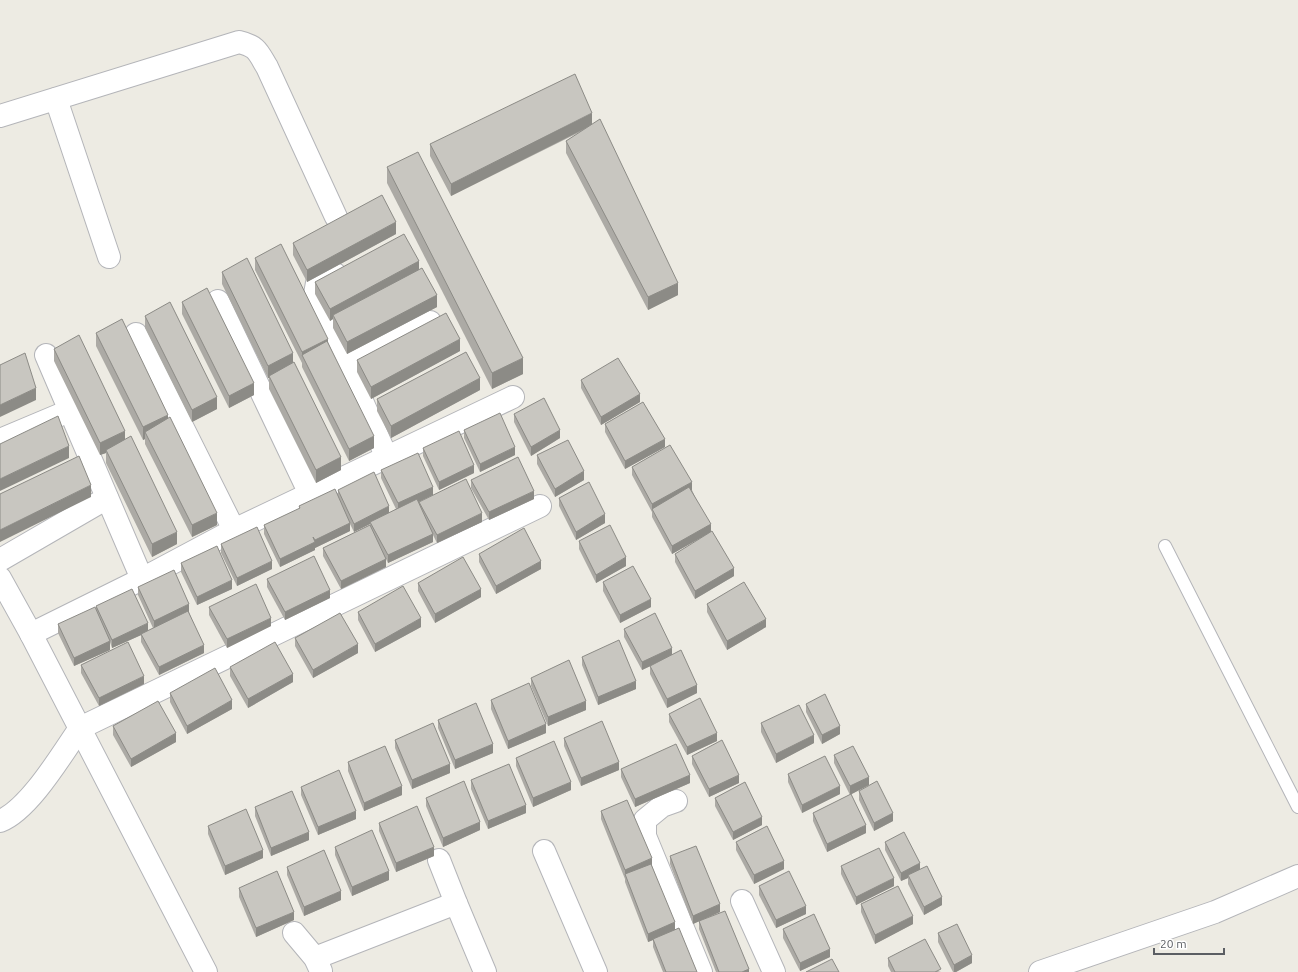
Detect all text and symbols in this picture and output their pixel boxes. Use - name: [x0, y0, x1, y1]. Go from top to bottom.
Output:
- scale bar: [1154, 930, 1224, 956]
- text: 20 m: [1160, 937, 1187, 950]

